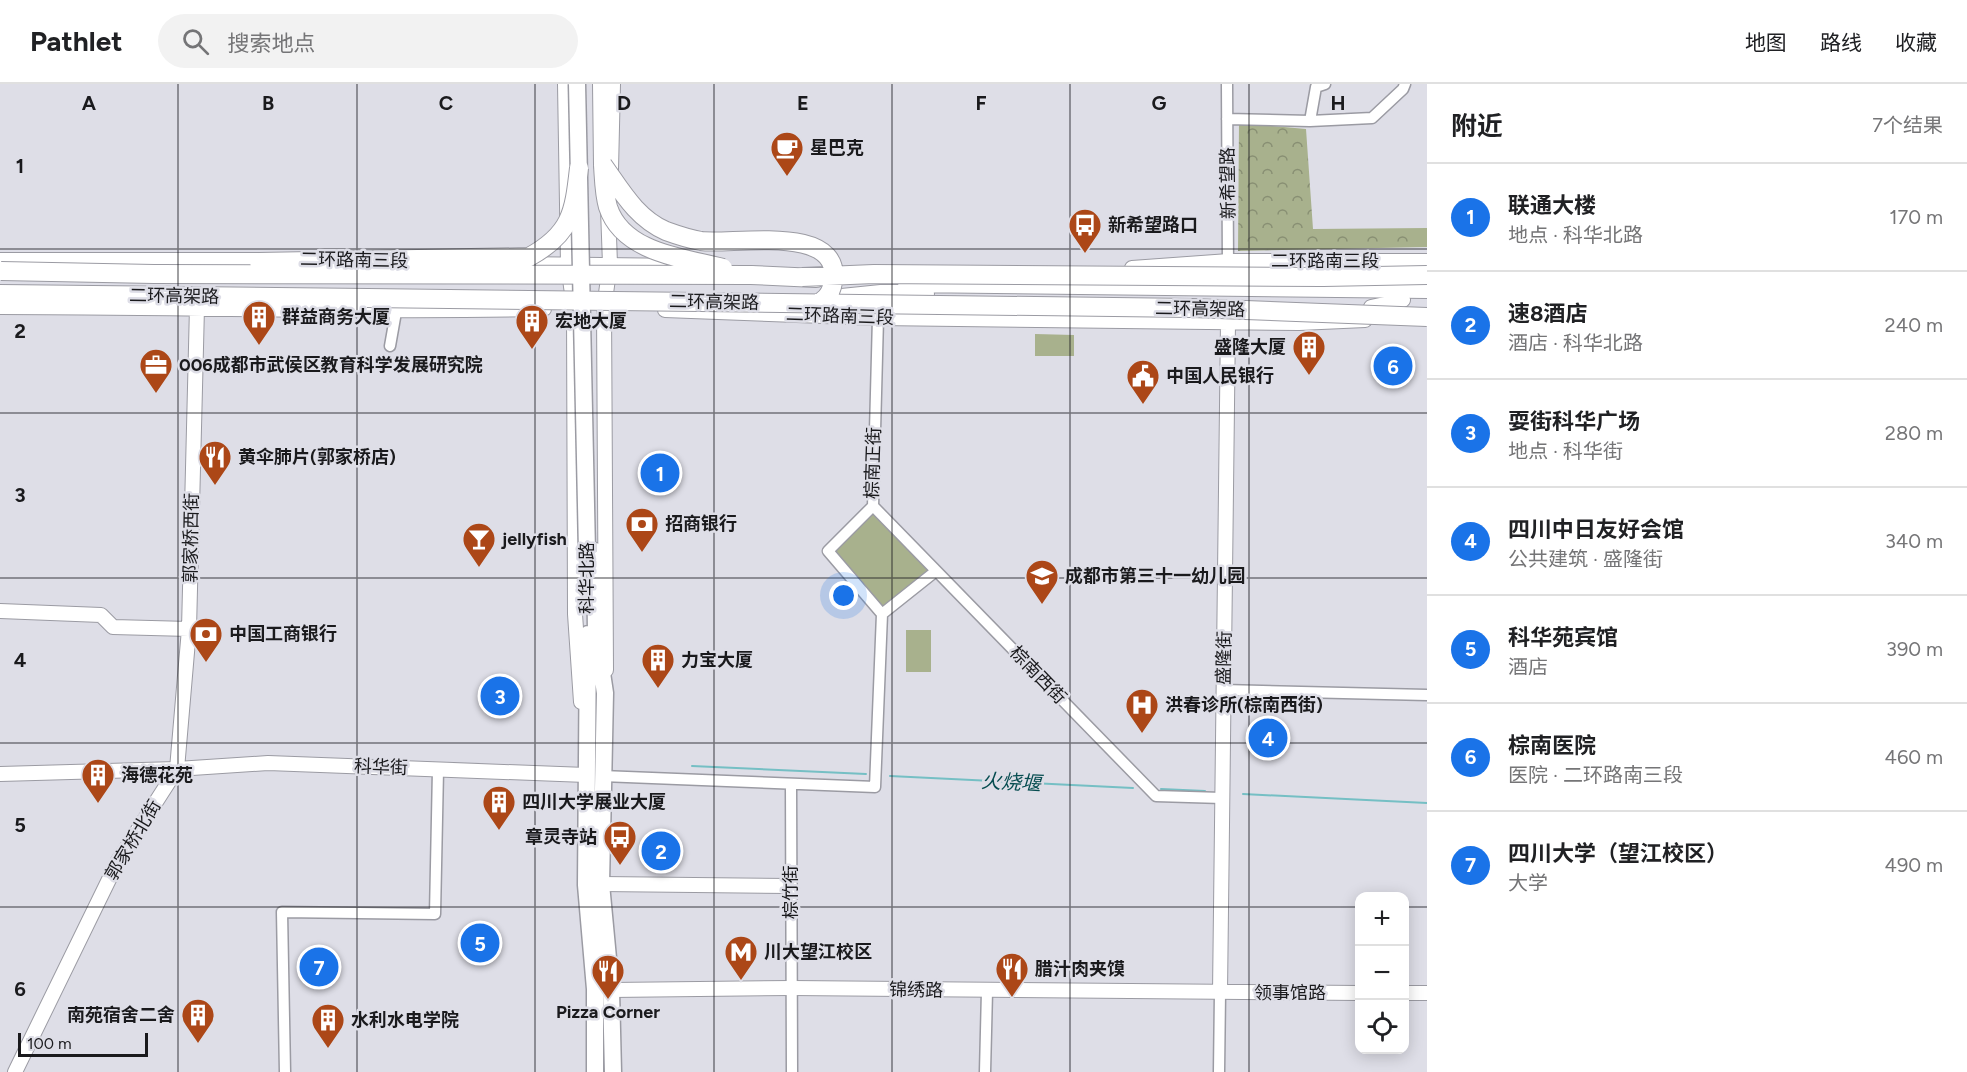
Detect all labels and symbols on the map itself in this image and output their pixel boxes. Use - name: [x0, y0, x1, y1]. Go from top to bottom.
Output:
- text: A: [82, 91, 97, 115]
- text: B: [262, 91, 274, 115]
- text: C: [439, 91, 453, 115]
- text: D: [617, 91, 631, 115]
- text: E: [797, 91, 809, 115]
- text: F: [975, 91, 987, 115]
- text: G: [1152, 91, 1167, 115]
- text: H: [1331, 91, 1346, 115]
- cafe icon: 星巴克: [769, 130, 805, 177]
- place label: 星巴克: [810, 137, 864, 159]
- street label: 新希望路: [1216, 147, 1240, 219]
- text: 1: [16, 154, 24, 178]
- bus stop icon: 新希望路口: [1067, 207, 1103, 254]
- place label: 新希望路口: [1108, 214, 1198, 236]
- street label: 二环路南三段: [300, 248, 408, 272]
- street label: 二环路南三段: [1271, 250, 1379, 272]
- street label: 二环高架路: [129, 284, 219, 308]
- street label: 二环高架路: [669, 290, 759, 314]
- street label: 二环高架路: [1155, 297, 1245, 321]
- building icon: 群益商务大厦: [241, 299, 277, 346]
- building icon: 宏地大厦: [514, 303, 550, 350]
- street label: 二环路南三段: [786, 303, 894, 329]
- place label: 群益商务大厦: [282, 306, 390, 328]
- place label: 宏地大厦: [555, 310, 627, 332]
- text: 2: [14, 319, 26, 343]
- building icon: 盛隆大厦: [1291, 329, 1327, 376]
- place label: 盛隆大厦: [1214, 336, 1286, 358]
- pin: 6: [1374, 344, 1412, 388]
- office icon: 006成都市武侯区教育科学发展研究院: [138, 347, 174, 394]
- place label: 006成都市武侯区教育科学发展研究院: [179, 354, 483, 376]
- public building icon: 中国人民银行: [1125, 358, 1161, 405]
- place label: 中国人民银行: [1166, 365, 1274, 387]
- street label: 棕南正街: [861, 427, 885, 499]
- restaurant icon: 黄伞肺片(郭家桥店): [197, 439, 233, 486]
- place label: 黄伞肺片(郭家桥店): [238, 446, 396, 468]
- pin: 1: [640, 450, 680, 496]
- text: 3: [14, 483, 26, 507]
- street label: 郭家桥西街: [179, 493, 203, 583]
- bank icon: 招商银行: [624, 506, 660, 553]
- place label: 招商银行: [665, 513, 737, 535]
- bar icon: jellyfish: [461, 521, 497, 568]
- place label: jellyfish: [500, 528, 567, 550]
- street label: 科华北路: [576, 542, 598, 614]
- school or university icon: 成都市第三十一幼儿园: [1024, 558, 1060, 605]
- place label: 成都市第三十一幼儿园: [1065, 565, 1245, 587]
- your location: [829, 581, 858, 610]
- bank icon: 中国工商银行: [188, 616, 224, 663]
- place label: 中国工商银行: [229, 623, 337, 645]
- street label: 盛隆街: [1213, 631, 1235, 685]
- street label: 棕南西街: [1005, 641, 1071, 709]
- building icon: 力宝大厦: [640, 642, 676, 689]
- text: 4: [14, 648, 27, 672]
- place label: 力宝大厦: [681, 649, 753, 671]
- pin: 3: [480, 674, 520, 718]
- hospital icon: 洪春诊所(棕南西街): [1124, 687, 1160, 734]
- place label: 洪春诊所(棕南西街): [1165, 694, 1323, 716]
- pin: 4: [1248, 716, 1288, 760]
- street label: 科华街: [354, 755, 408, 779]
- building icon: 海德花苑: [80, 757, 116, 804]
- place label: 海德花苑: [121, 764, 193, 786]
- water label: 火烧堰: [980, 768, 1045, 796]
- building icon: 四川大学展业大厦: [481, 784, 517, 831]
- place label: 四川大学展业大厦: [522, 791, 666, 813]
- street label: 郭家桥北街: [100, 796, 166, 884]
- text: 5: [14, 813, 26, 837]
- bus stop icon: 章灵寺站: [602, 819, 638, 866]
- place label: 章灵寺站: [525, 826, 597, 848]
- pin: 2: [642, 828, 680, 873]
- street label: 棕竹街: [780, 865, 802, 919]
- pin: 5: [460, 920, 500, 966]
- metro station icon: 川大望江校区: [723, 934, 759, 981]
- place label: 川大望江校区: [764, 941, 872, 963]
- pin: 7: [300, 944, 338, 990]
- restaurant icon: 腊汁肉夹馍: [994, 951, 1030, 998]
- restaurant icon: Pizza Corner: [590, 953, 626, 1000]
- place label: 腊汁肉夹馍: [1035, 958, 1125, 980]
- text: 6: [14, 977, 26, 1001]
- street label: 锦绣路: [889, 979, 943, 1001]
- street label: 领事馆路: [1254, 982, 1326, 1004]
- building icon: 南苑宿舍二舍: [180, 997, 216, 1044]
- place label: Pizza Corner: [556, 1001, 660, 1023]
- building icon: 水利水电学院: [310, 1002, 346, 1049]
- place label: 南苑宿舍二舍: [67, 1004, 175, 1026]
- place label: 水利水电学院: [351, 1009, 459, 1031]
- scale bar: [18, 1030, 148, 1058]

